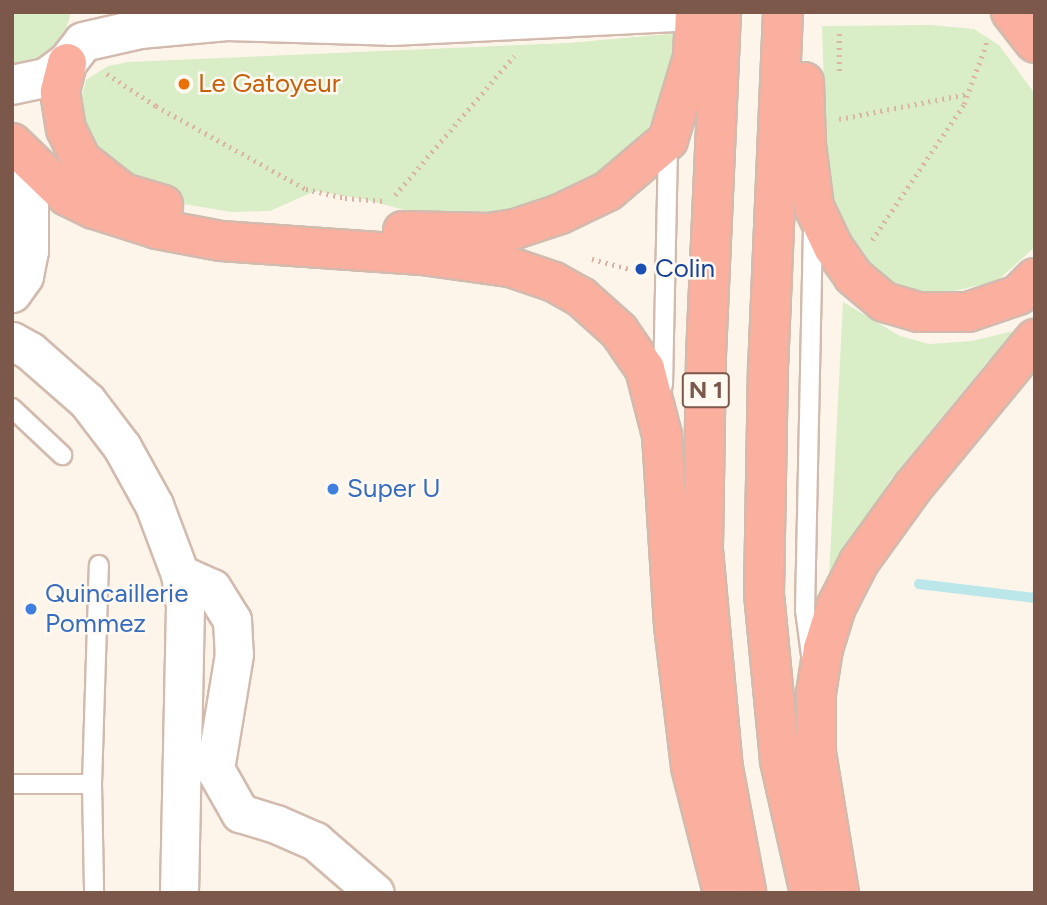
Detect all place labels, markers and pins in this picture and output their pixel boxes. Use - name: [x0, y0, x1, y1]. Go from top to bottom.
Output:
- place label: Le Gatoyeur: [198, 68, 341, 100]
- marker: Le Gatoyeur: [176, 76, 192, 92]
- place label: Colin: [655, 253, 715, 285]
- marker: Colin: [633, 261, 649, 277]
- place label: Super U: [347, 473, 441, 505]
- marker: Super U: [325, 481, 341, 497]
- place label: Quincaillerie Pommez: [45, 578, 188, 640]
- marker: Quincaillerie Pommez: [23, 601, 39, 617]

